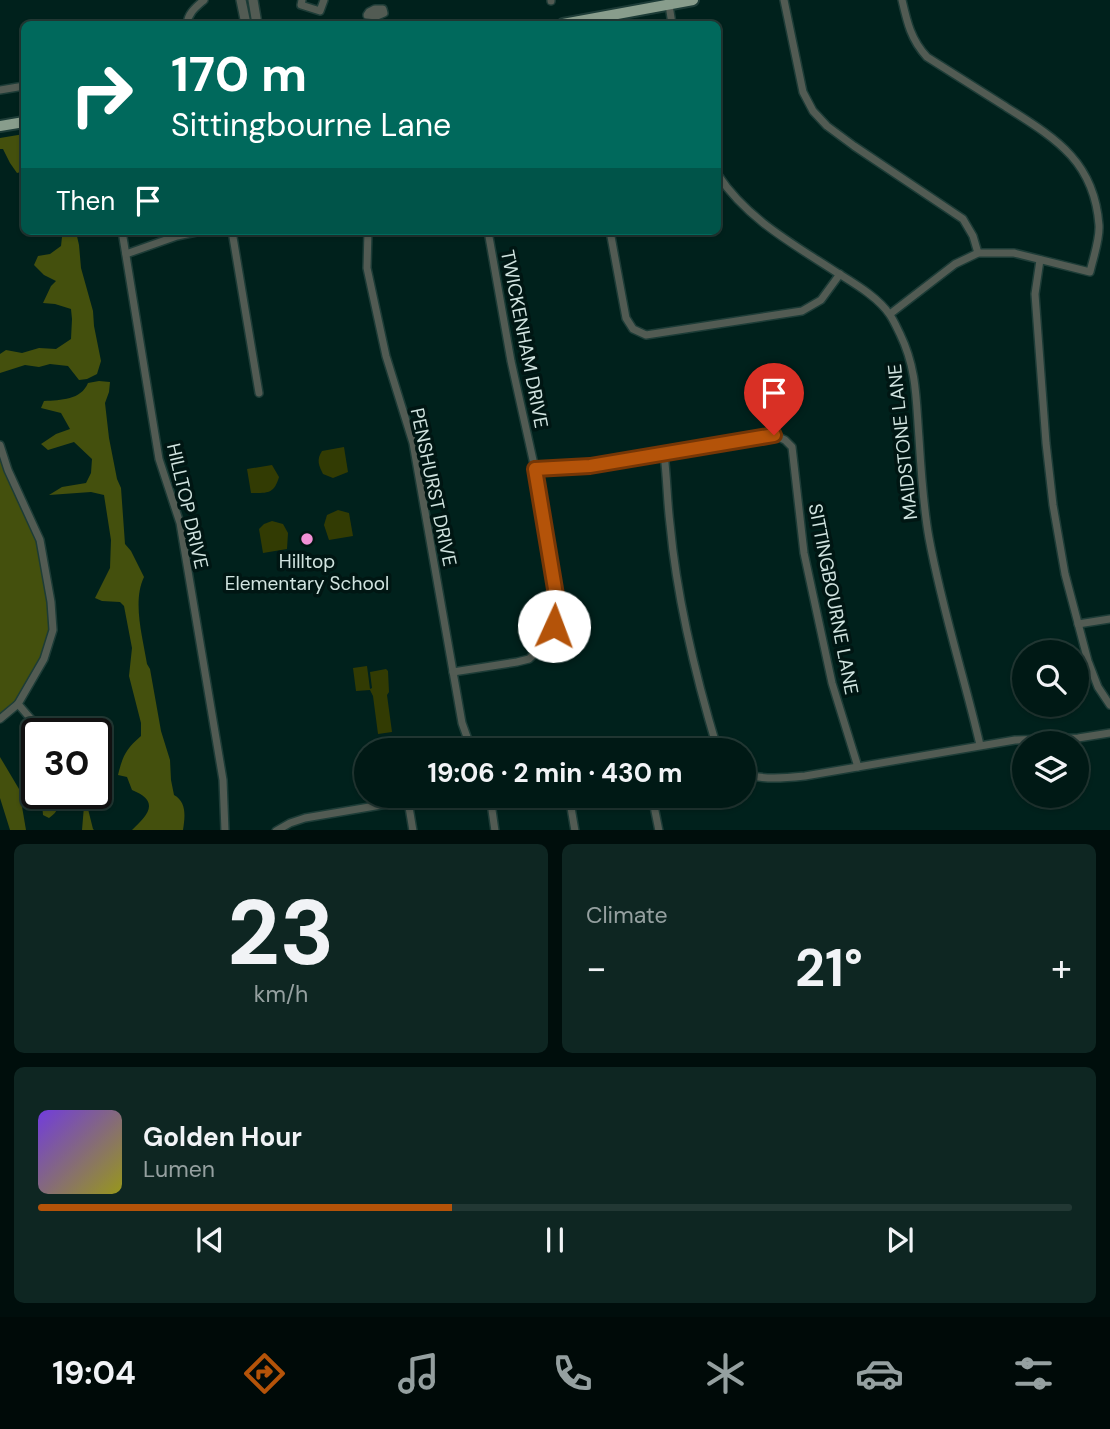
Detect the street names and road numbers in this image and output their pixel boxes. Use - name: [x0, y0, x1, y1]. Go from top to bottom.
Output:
- street label: TWICKENHAM DRIVE: [495, 248, 554, 430]
- street label: MAIDSTONE LANE: [882, 363, 923, 521]
- street label: PENSHURST DRIVE: [405, 406, 463, 569]
- street label: HILLTOP DRIVE: [161, 441, 214, 571]
- street label: SITTINGBOURNE LANE: [803, 501, 864, 697]

